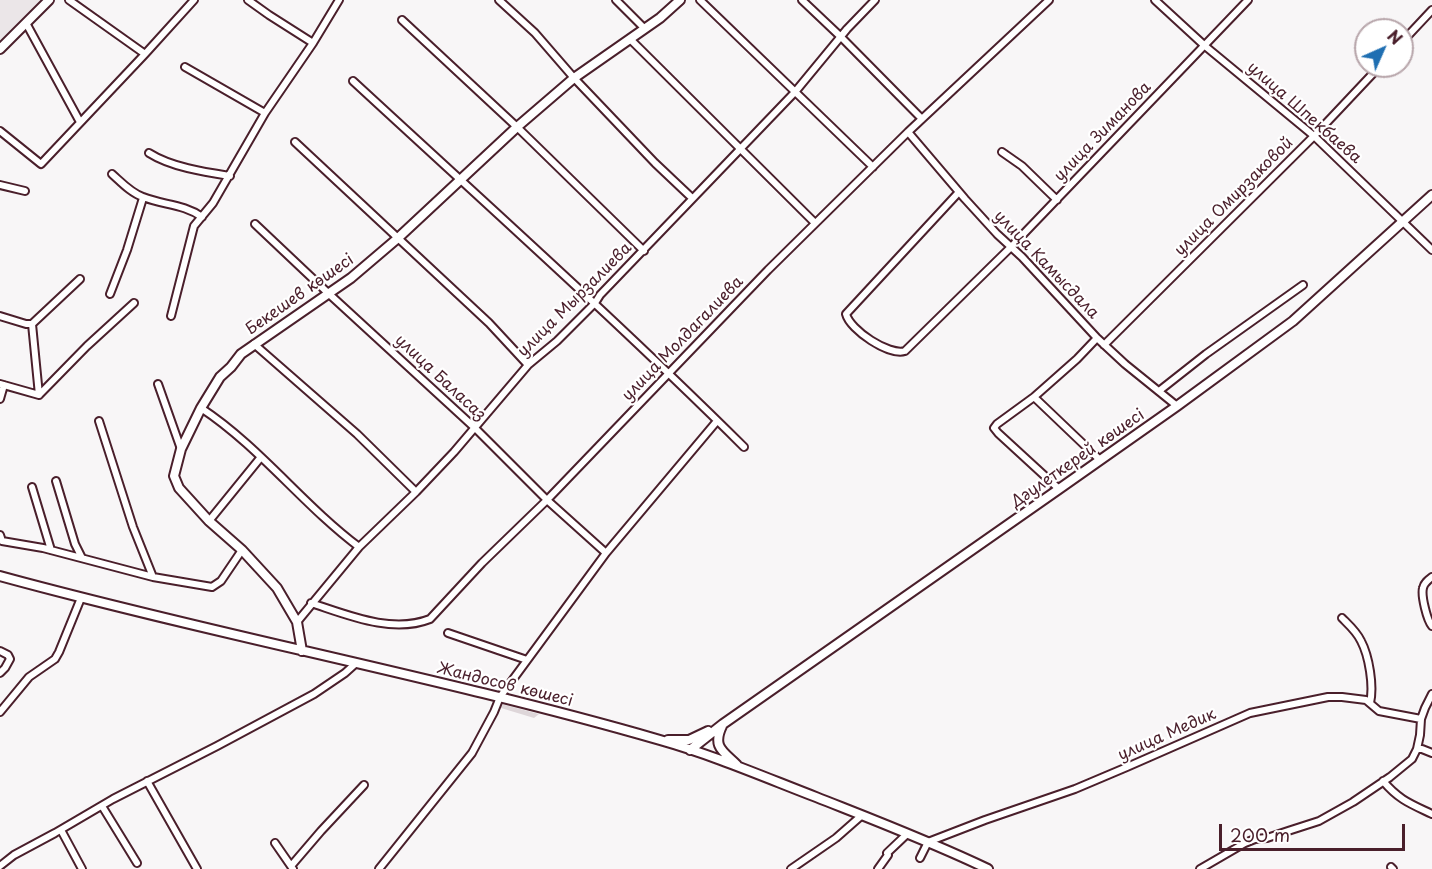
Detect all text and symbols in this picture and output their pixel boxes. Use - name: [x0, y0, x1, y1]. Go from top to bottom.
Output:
- north arrow: [1354, 18, 1414, 78]
- text: N: [1382, 24, 1408, 50]
- street label: улица Шпекбаева: [1243, 58, 1365, 168]
- street label: улица Зиманова: [1051, 78, 1155, 186]
- street label: улица Омирзаковой: [1171, 134, 1297, 260]
- street label: улица Камысдала: [989, 207, 1103, 323]
- street label: улица Мырзалиева: [514, 239, 636, 361]
- street label: Бекешев көшесі: [242, 250, 358, 340]
- street label: улица Молдагалиева: [618, 273, 748, 405]
- street label: улица Баласаз: [391, 331, 489, 425]
- street label: Дәулеткерей көшесі: [1008, 406, 1148, 512]
- street label: Жандосов көшесі: [435, 659, 575, 711]
- street label: улица Медик: [1115, 705, 1219, 765]
- scale bar: [1222, 812, 1408, 850]
- text: 200 m: [1230, 821, 1290, 848]

